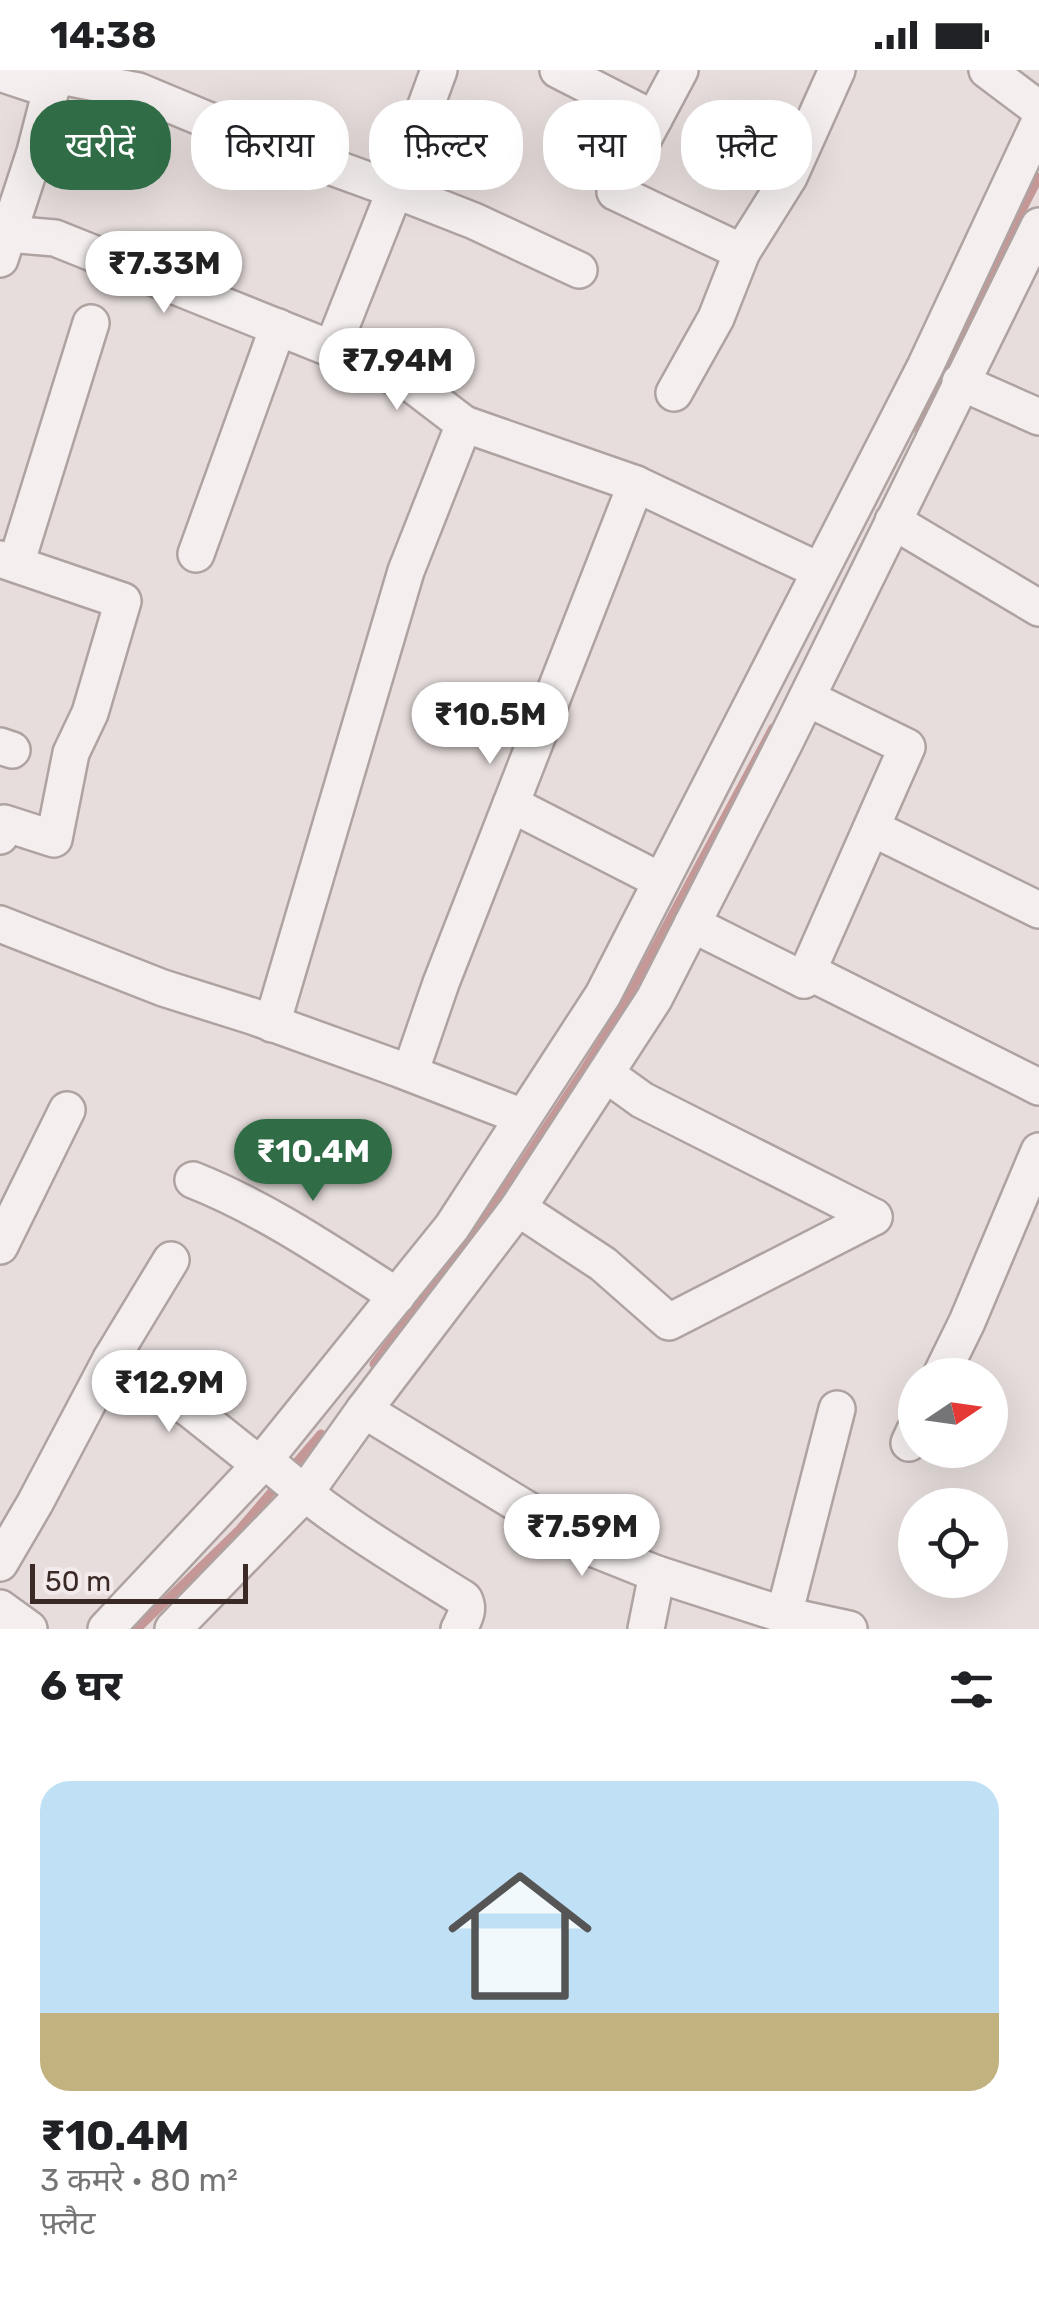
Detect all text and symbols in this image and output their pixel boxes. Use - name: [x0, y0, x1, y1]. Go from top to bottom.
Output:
- text: 14:38: [50, 12, 157, 58]
- chip: खरीदें: [30, 100, 171, 190]
- chip: किराया: [191, 100, 349, 190]
- chip: फ़िल्टर: [369, 100, 523, 190]
- chip: नया: [543, 100, 661, 190]
- chip: फ़्लैट: [681, 100, 812, 190]
- pin: ₹7.33M: [83, 231, 245, 316]
- text: ₹7.33M: [107, 244, 221, 282]
- pin: ₹7.94M: [316, 328, 478, 413]
- text: ₹7.94M: [341, 341, 453, 379]
- pin: ₹10.5M: [409, 682, 571, 767]
- text: ₹10.5M: [434, 695, 546, 733]
- pin: ₹10.4M: [232, 1119, 394, 1204]
- text: ₹10.4M: [256, 1132, 370, 1170]
- pin: ₹12.9M: [88, 1350, 250, 1435]
- north arrow: [898, 1358, 1008, 1468]
- map controls: [898, 1358, 1008, 1598]
- text: ₹12.9M: [114, 1363, 224, 1401]
- button: locate: [898, 1488, 1008, 1598]
- pin: ₹7.59M: [501, 1494, 663, 1579]
- text: ₹7.59M: [526, 1507, 638, 1545]
- scale bar: [30, 1559, 248, 1604]
- text: 50 m: [45, 1565, 111, 1598]
- text: 6 घर: [40, 1661, 122, 1711]
- icon: filters: [944, 1662, 999, 1717]
- icon: home: [430, 1846, 610, 2026]
- text: ₹10.4M: [40, 2111, 189, 2161]
- text: 3 कमरे · 80 m²: [40, 2161, 238, 2199]
- text: फ़्लैट: [40, 2204, 95, 2242]

